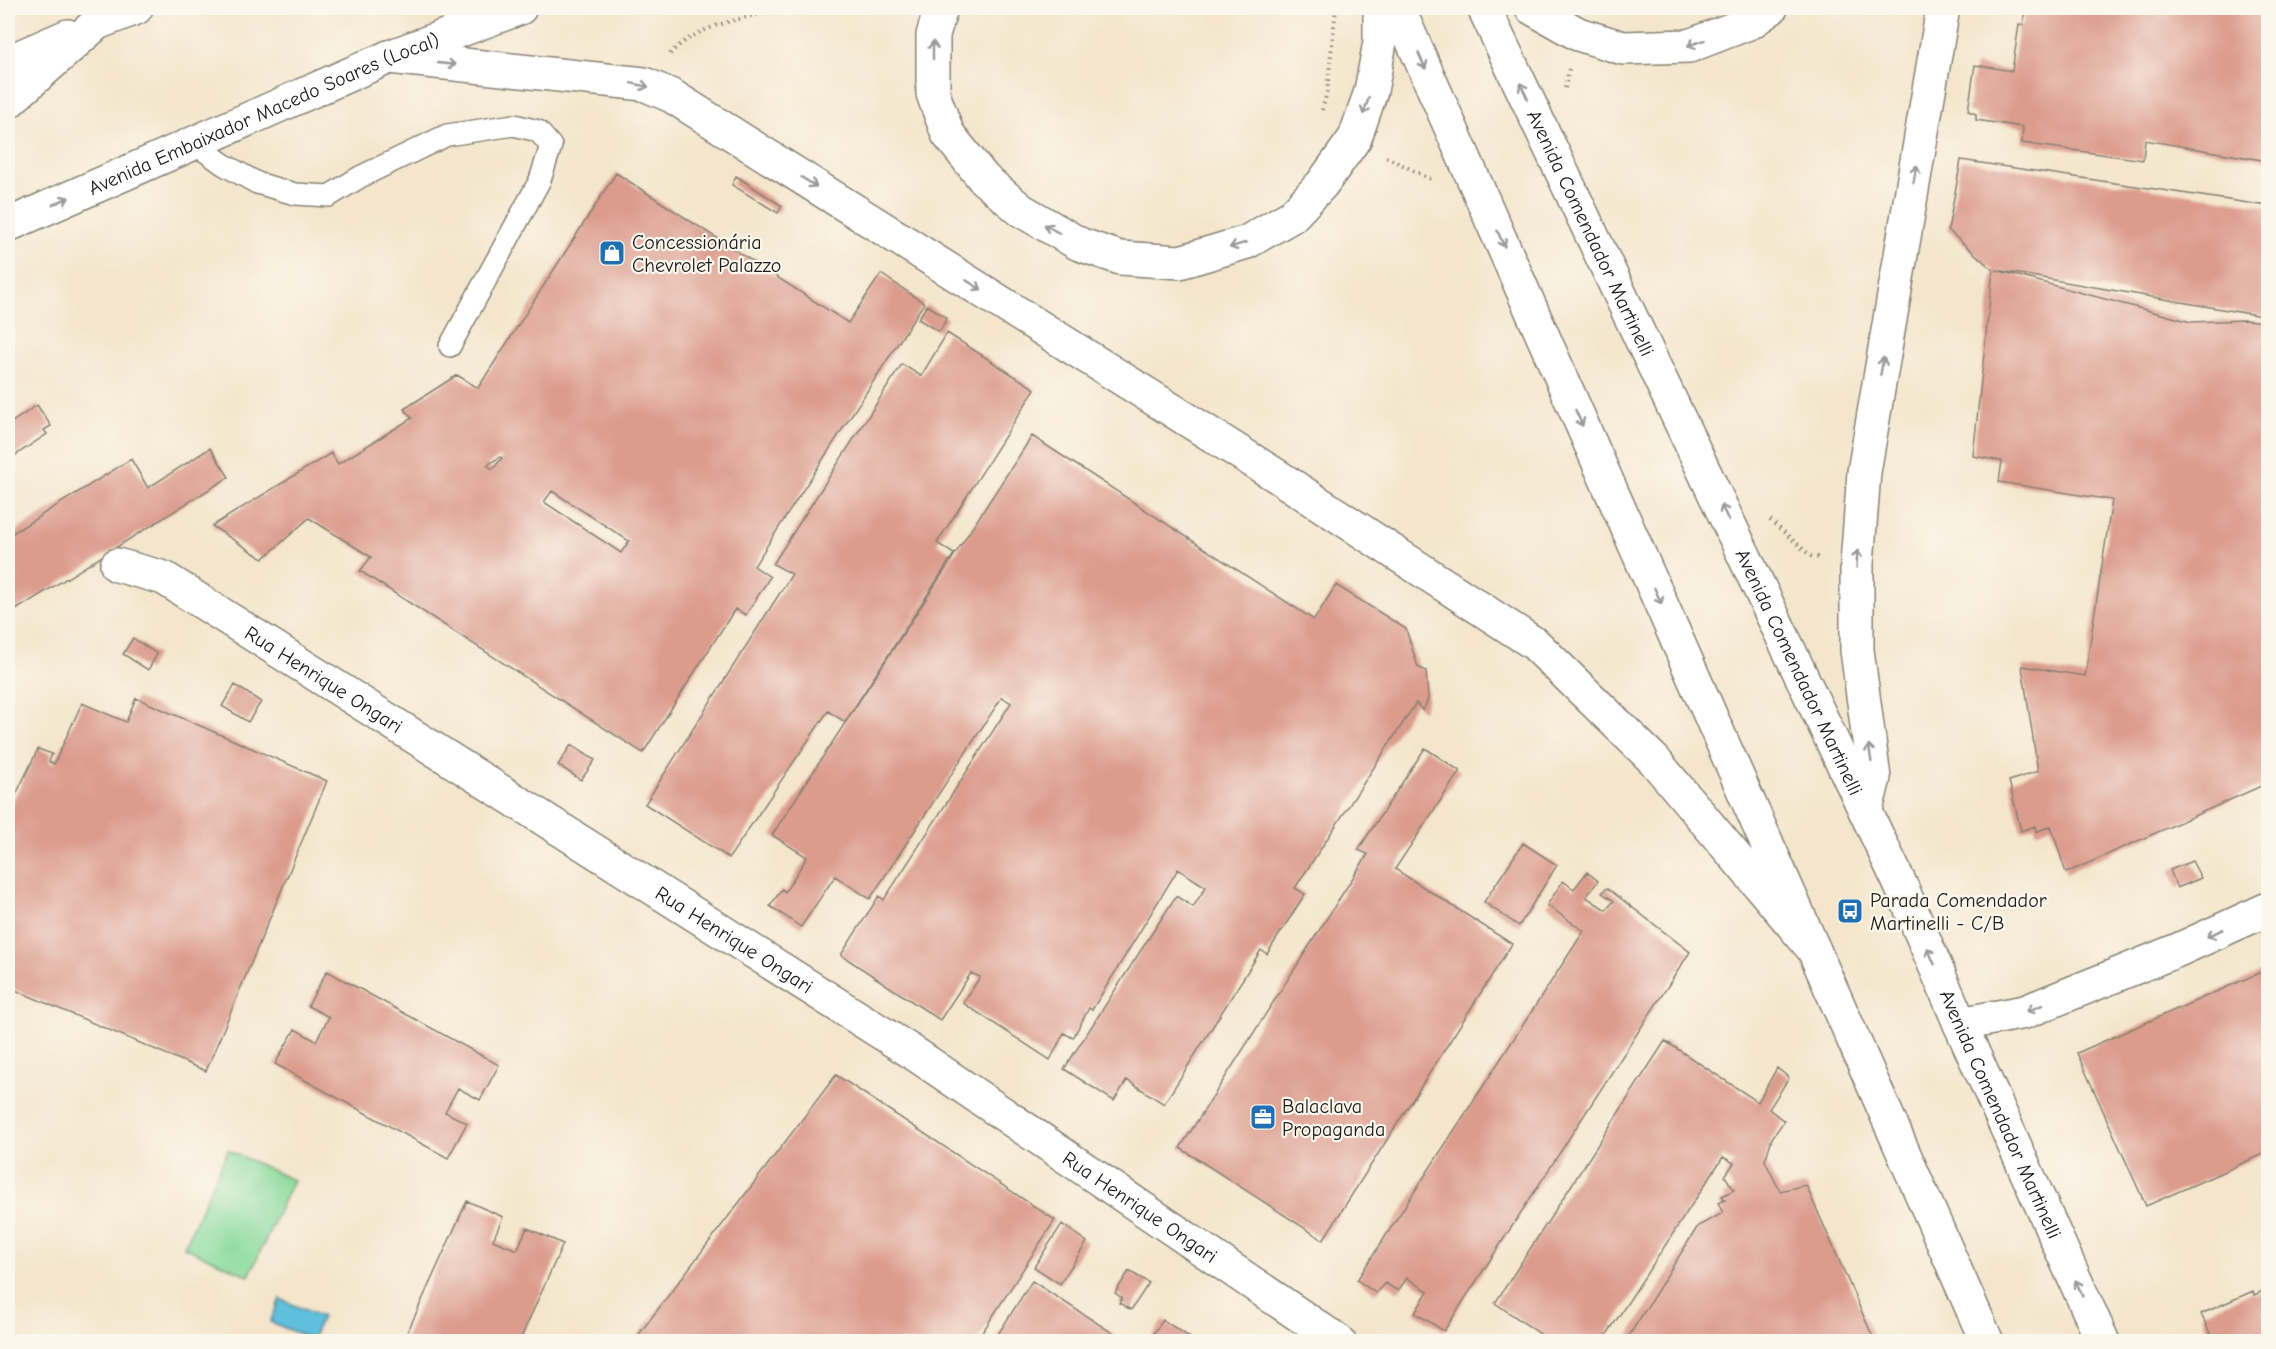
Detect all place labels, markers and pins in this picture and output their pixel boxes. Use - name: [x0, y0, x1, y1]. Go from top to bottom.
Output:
- place label: Concessionária Chevrolet Palazzo: [632, 231, 781, 277]
- shop icon: Concessionária Chevrolet Palazzo: [597, 238, 627, 268]
- place label: Parada Comendador Martinelli - C/B: [1870, 889, 2047, 935]
- bus stop icon: Parada Comendador Martinelli - C/B: [1835, 896, 1865, 926]
- place label: Balaclava Propaganda: [1282, 1095, 1385, 1141]
- office icon: Balaclava Propaganda: [1248, 1102, 1278, 1132]

